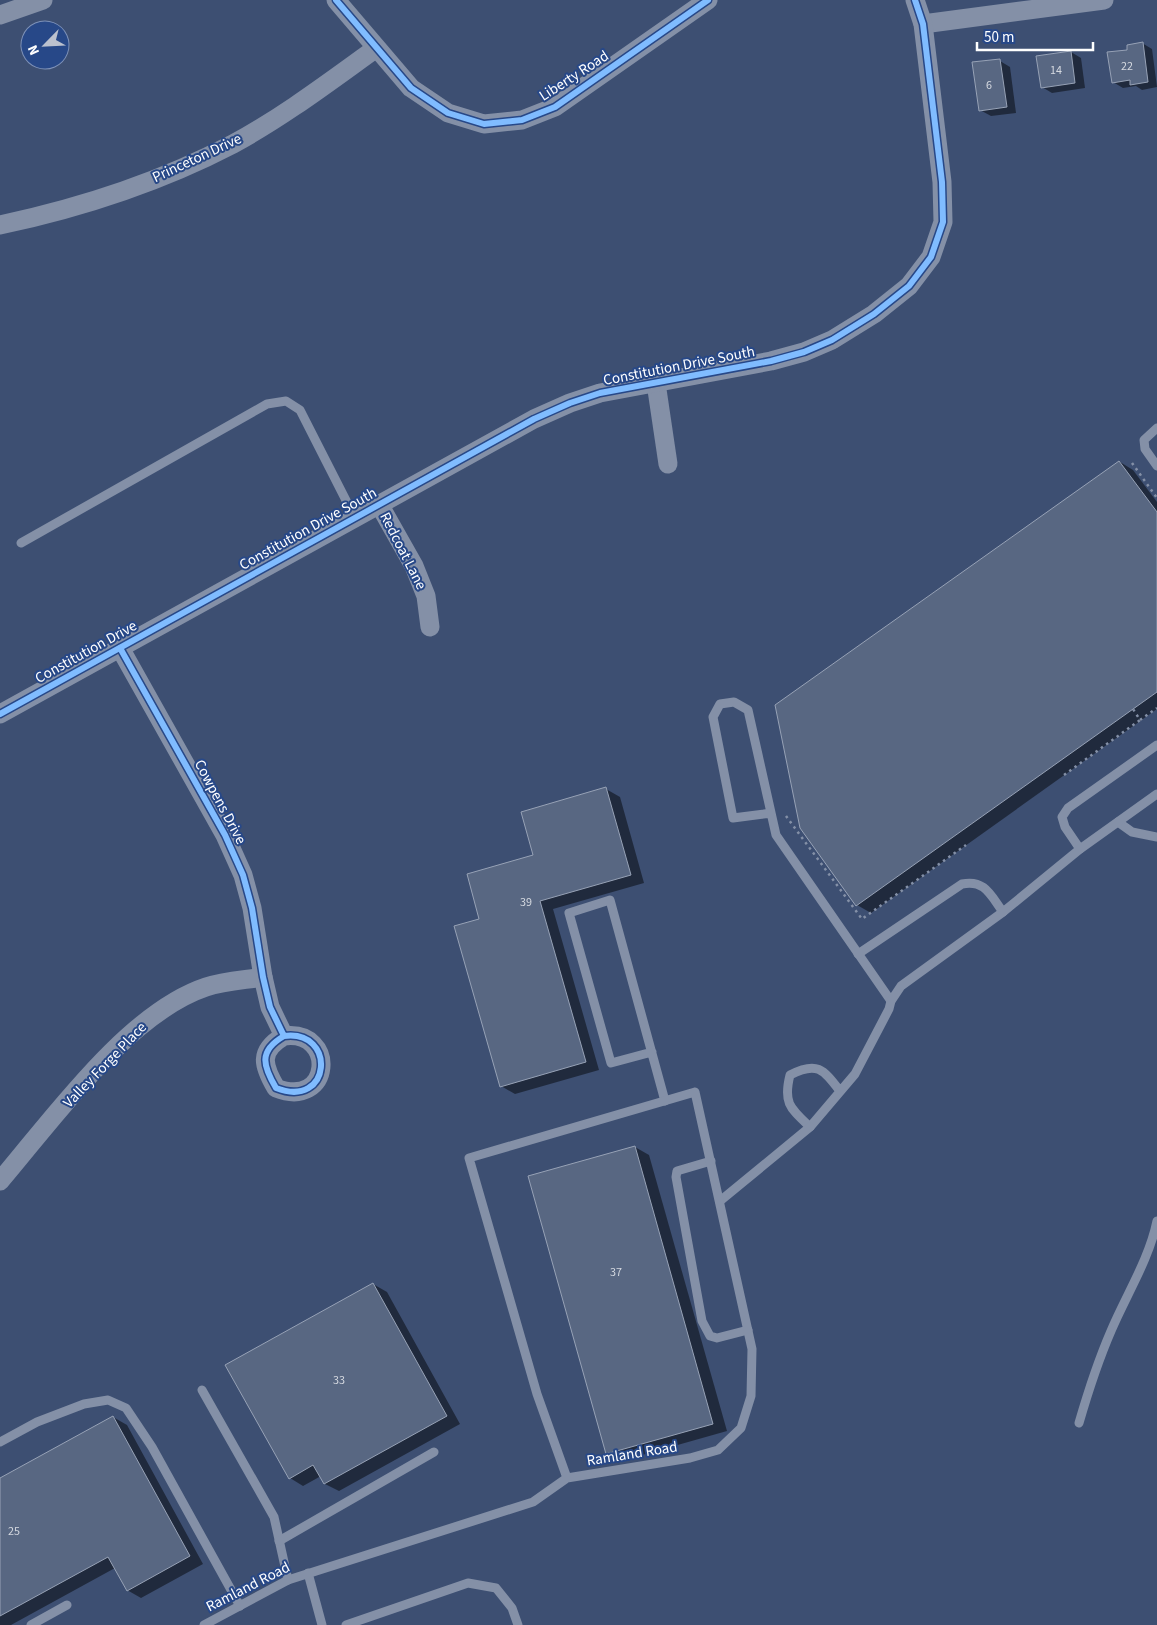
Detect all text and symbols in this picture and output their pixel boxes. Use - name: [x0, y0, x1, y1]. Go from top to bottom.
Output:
- north arrow: [20, 20, 70, 70]
- scale bar: [977, 20, 1093, 52]
- text: 50 m: [984, 27, 1014, 48]
- text: N: [23, 42, 45, 58]
- street label: Liberty Road: [535, 46, 613, 106]
- house number: 22: [1121, 58, 1133, 75]
- house number: 14: [1050, 62, 1062, 79]
- house number: 6: [986, 77, 992, 94]
- street label: Princeton Drive: [149, 128, 245, 188]
- street label: Constitution Drive South: [601, 341, 757, 391]
- street label: Constitution Drive South: [236, 482, 380, 576]
- street label: Redcoat Lane: [374, 509, 432, 593]
- street label: Constitution Drive: [31, 615, 141, 689]
- street label: Cowpens Drive: [189, 756, 251, 848]
- house number: 39: [520, 894, 532, 911]
- street label: Valley Forge Place: [58, 1017, 152, 1113]
- house number: 37: [610, 1264, 622, 1281]
- house number: 33: [333, 1372, 345, 1389]
- street label: Ramland Road: [585, 1436, 679, 1472]
- house number: 25: [8, 1523, 20, 1540]
- street label: Ramland Road: [202, 1557, 294, 1617]

